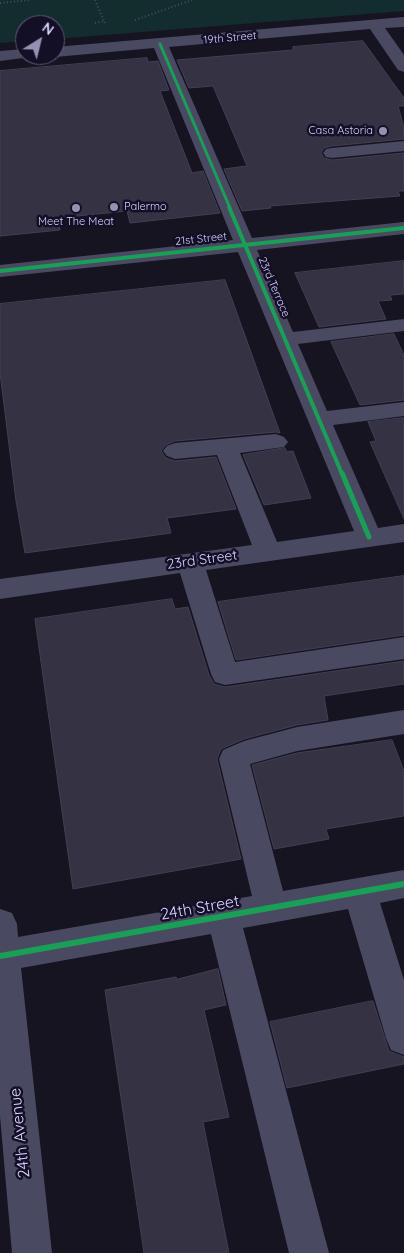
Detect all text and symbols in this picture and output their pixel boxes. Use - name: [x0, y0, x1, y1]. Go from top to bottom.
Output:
- north arrow: [15, 15, 65, 65]
- text: N: [39, 18, 58, 39]
- street label: 19th Street: [203, 29, 257, 47]
- place label: Casa Astoria: [308, 124, 373, 138]
- marker: Casa Astoria: [377, 125, 389, 137]
- place label: Palermo: [124, 200, 167, 214]
- marker: Palermo: [108, 201, 120, 213]
- marker: Meet The Meat: [70, 202, 82, 214]
- place label: Meet The Meat: [38, 215, 114, 229]
- street label: 21st Street: [174, 230, 228, 248]
- street label: 23rd Terrace: [255, 255, 293, 319]
- street label: 23rd Street: [166, 547, 238, 573]
- street label: 24th Street: [159, 892, 241, 924]
- street label: 24th Avenue: [6, 1087, 34, 1179]

